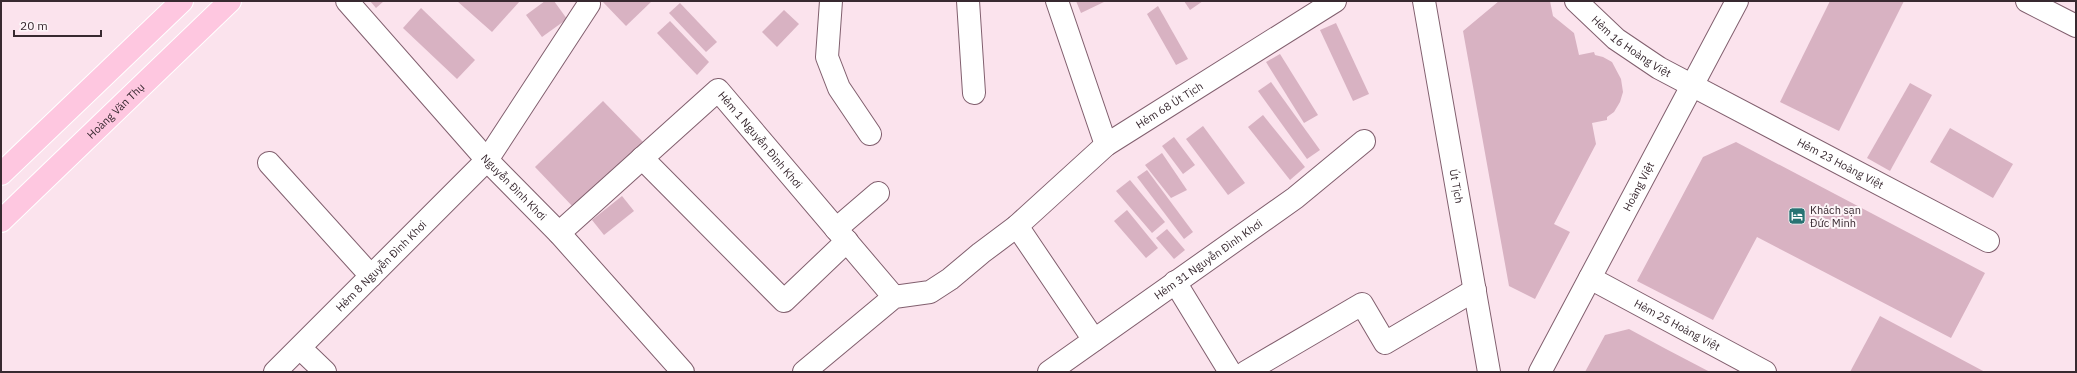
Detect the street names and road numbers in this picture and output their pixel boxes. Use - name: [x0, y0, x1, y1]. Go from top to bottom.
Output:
- street label: Hẻm 16 Hoàng Việt: [1589, 13, 1674, 80]
- street label: Hẻm 68 Út Tịch: [1133, 79, 1206, 131]
- street label: Hoàng Văn Thụ: [84, 80, 147, 142]
- street label: Hẻm 1 Nguyễn Đình Khơi: [715, 88, 805, 191]
- street label: Hẻm 23 Hoàng Việt: [1795, 135, 1886, 192]
- street label: Nguyễn Đình Khơi: [478, 151, 550, 223]
- street label: Hoàng Việt: [1620, 159, 1657, 214]
- street label: Út Tịch: [1447, 168, 1466, 205]
- street label: Hẻm 31 Nguyễn Đình Khơi: [1151, 216, 1265, 302]
- street label: Hẻm 8 Nguyễn Đình Khơi: [333, 218, 429, 314]
- street label: Hẻm 25 Hoàng Việt: [1632, 296, 1723, 354]

